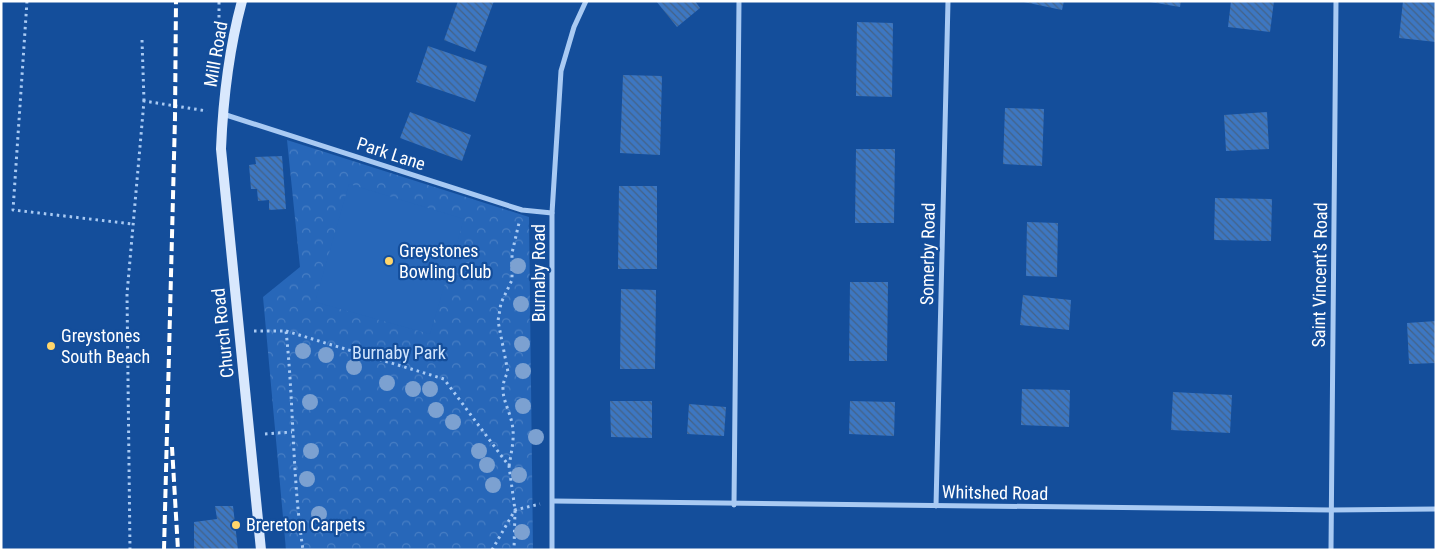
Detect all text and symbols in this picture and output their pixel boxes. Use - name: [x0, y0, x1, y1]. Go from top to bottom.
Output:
- street label: Mill Road: [199, 19, 232, 88]
- street label: Park Lane: [354, 133, 428, 174]
- street label: Saint Vincent's Road: [1308, 202, 1331, 348]
- street label: Somerby Road: [916, 203, 939, 305]
- street label: Burnaby Road: [528, 224, 549, 322]
- place label: Greystones Bowling Club: [399, 240, 492, 282]
- marker: Greystones Bowling Club: [383, 255, 395, 267]
- street label: Church Road: [207, 287, 238, 379]
- place label: Greystones South Beach: [61, 325, 150, 367]
- marker: Greystones South Beach: [45, 340, 57, 352]
- park label: Burnaby Park: [352, 342, 446, 363]
- street label: Whitshed Road: [942, 481, 1048, 504]
- place label: Brereton Carpets: [246, 514, 366, 535]
- marker: Brereton Carpets: [230, 519, 242, 531]

